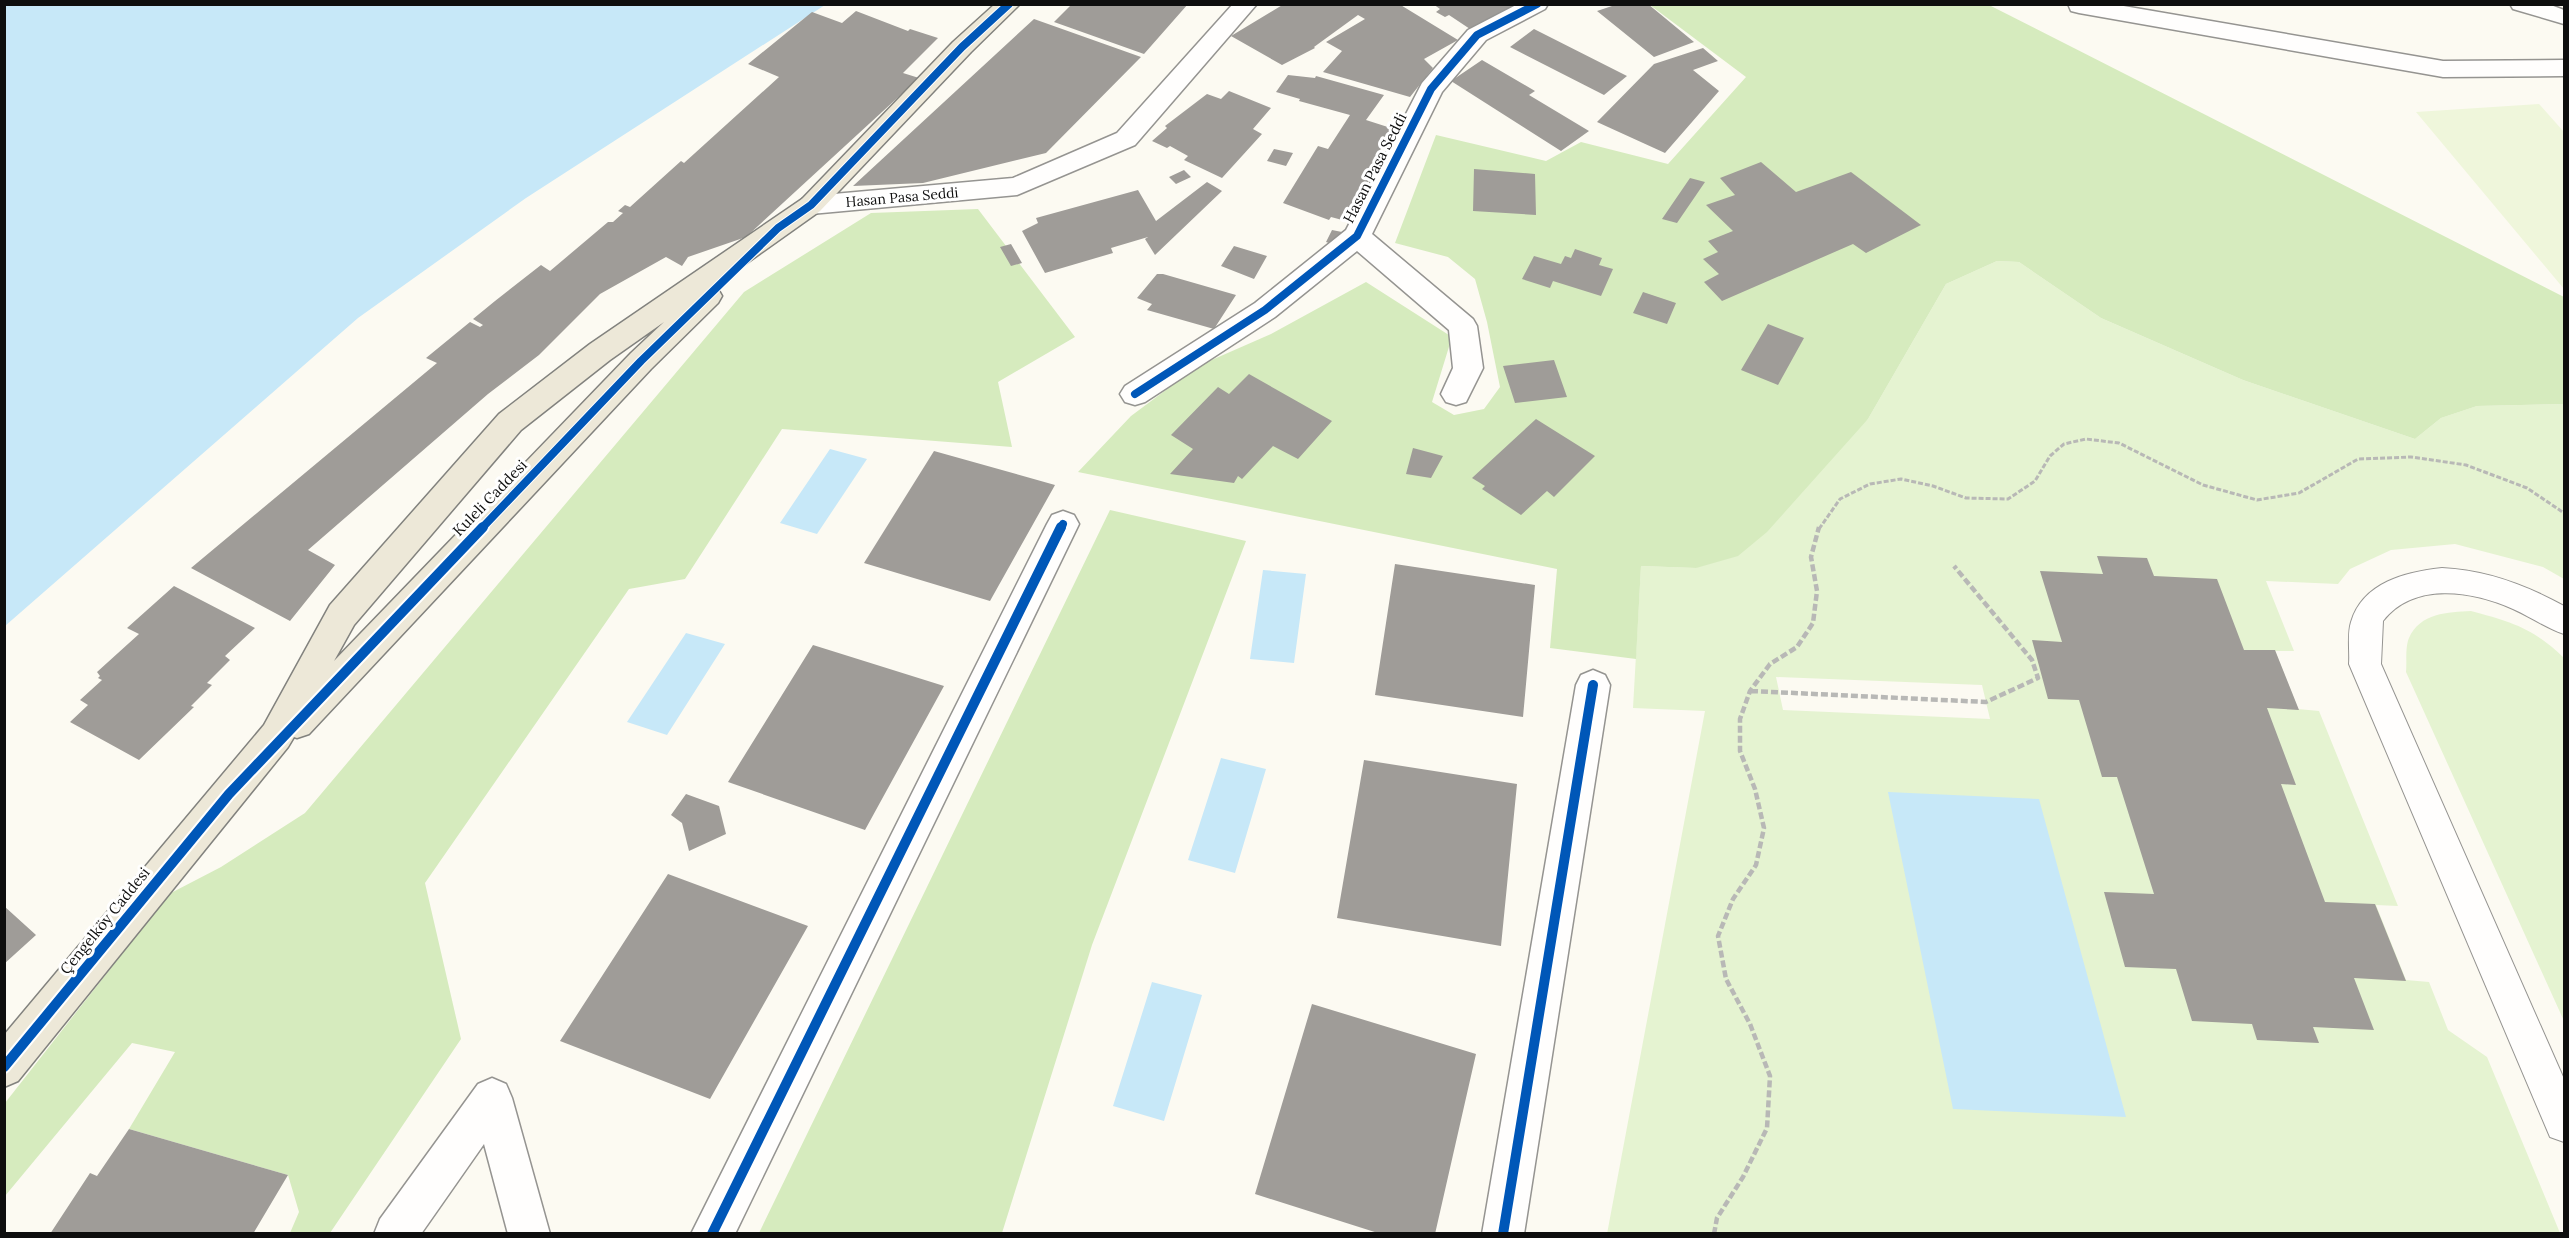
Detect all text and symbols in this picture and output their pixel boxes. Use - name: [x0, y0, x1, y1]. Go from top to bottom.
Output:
- street label: Hasan Pasa Seddi: [1339, 109, 1411, 226]
- street label: Hasan Pasa Seddi: [845, 183, 959, 211]
- street label: Kuleli Caddesi: [448, 455, 531, 540]
- street label: Çengelköy Caddesi: [56, 863, 154, 978]

